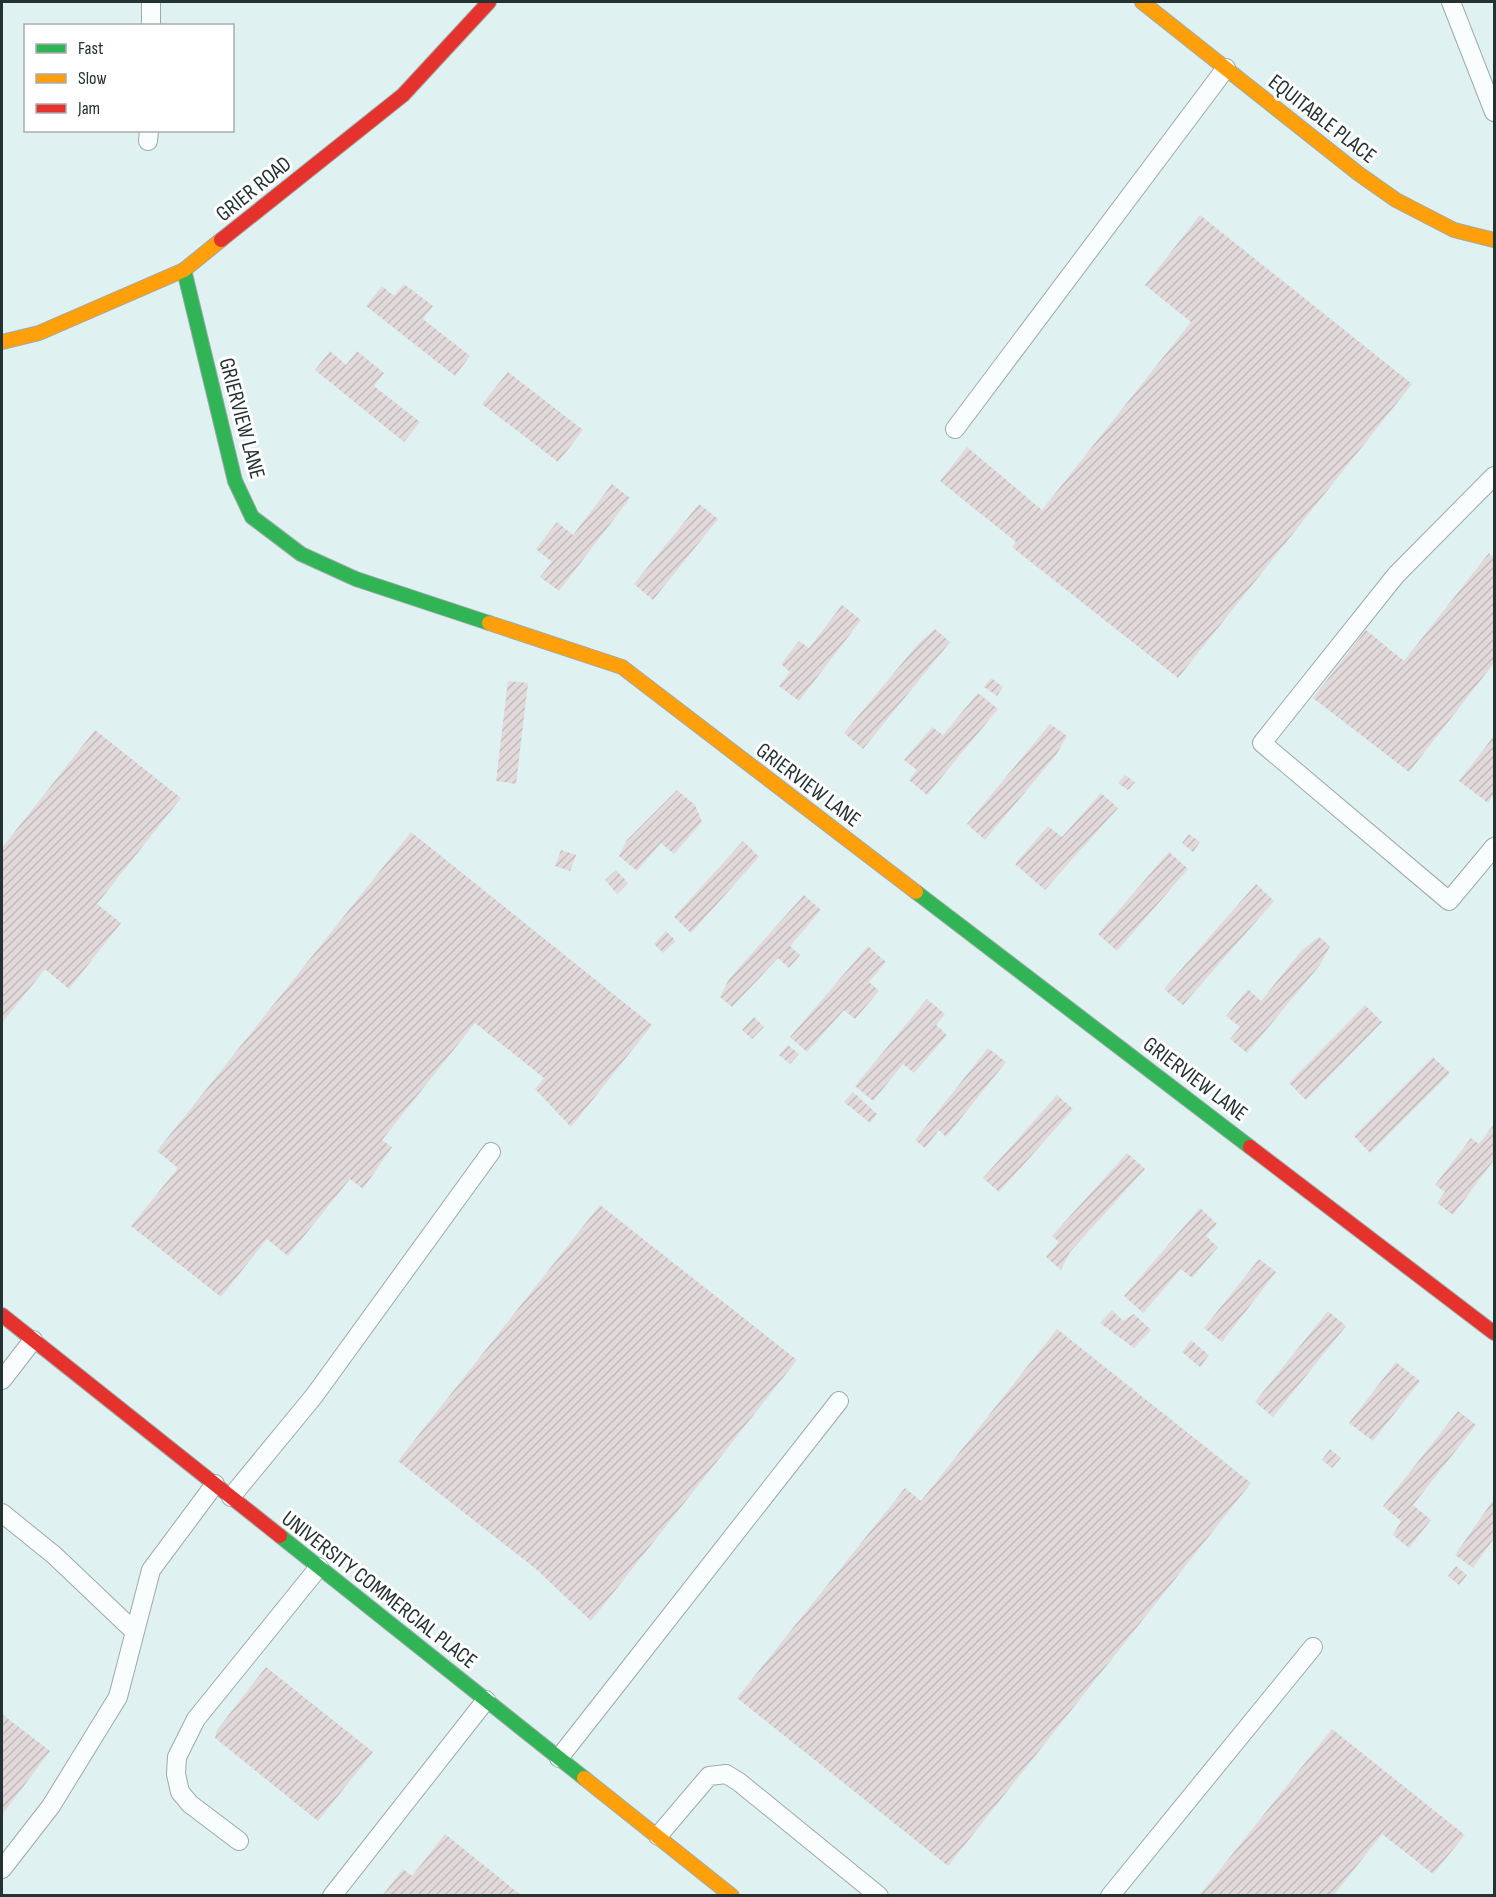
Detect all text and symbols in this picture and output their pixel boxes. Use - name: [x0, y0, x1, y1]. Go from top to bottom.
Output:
- legend: [24, 24, 234, 132]
- text: Fast: [78, 38, 104, 59]
- text: Slow: [78, 68, 107, 89]
- street label: EQUITABLE PLACE: [1263, 69, 1381, 170]
- text: Jam: [77, 98, 100, 119]
- street label: GRIER ROAD: [211, 151, 297, 228]
- street label: GRIERVIEW LANE: [212, 355, 271, 482]
- street label: GRIERVIEW LANE: [750, 737, 866, 833]
- street label: GRIERVIEW LANE: [1137, 1031, 1253, 1127]
- street label: UNIVERSITY COMMERCIAL PLACE: [276, 1505, 482, 1675]

